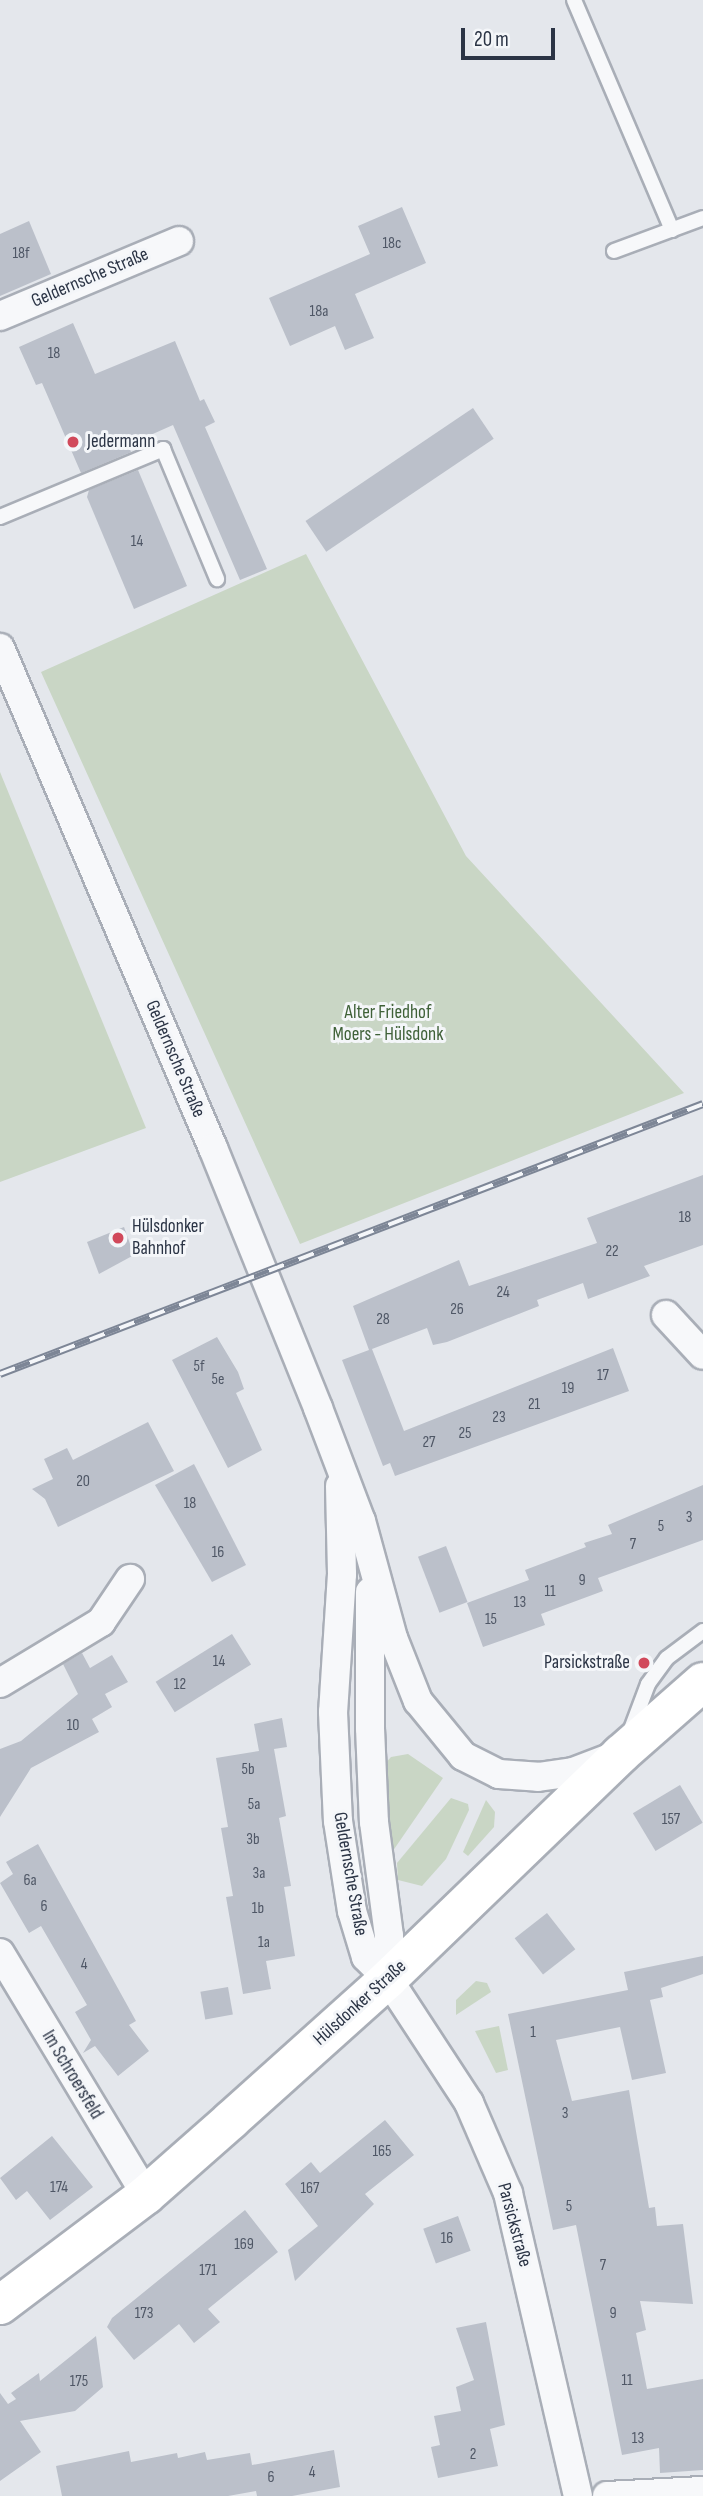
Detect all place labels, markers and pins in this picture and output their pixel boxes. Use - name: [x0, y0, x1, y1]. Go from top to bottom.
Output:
- place label: Jedermann: [87, 431, 155, 453]
- marker: Jedermann: [65, 434, 81, 450]
- place label: Hülsdonker Bahnhof: [132, 1216, 204, 1260]
- marker: Hülsdonker Bahnhof: [110, 1230, 126, 1246]
- place label: Parsickstraße: [544, 1652, 630, 1674]
- marker: Parsickstraße: [636, 1655, 652, 1671]

